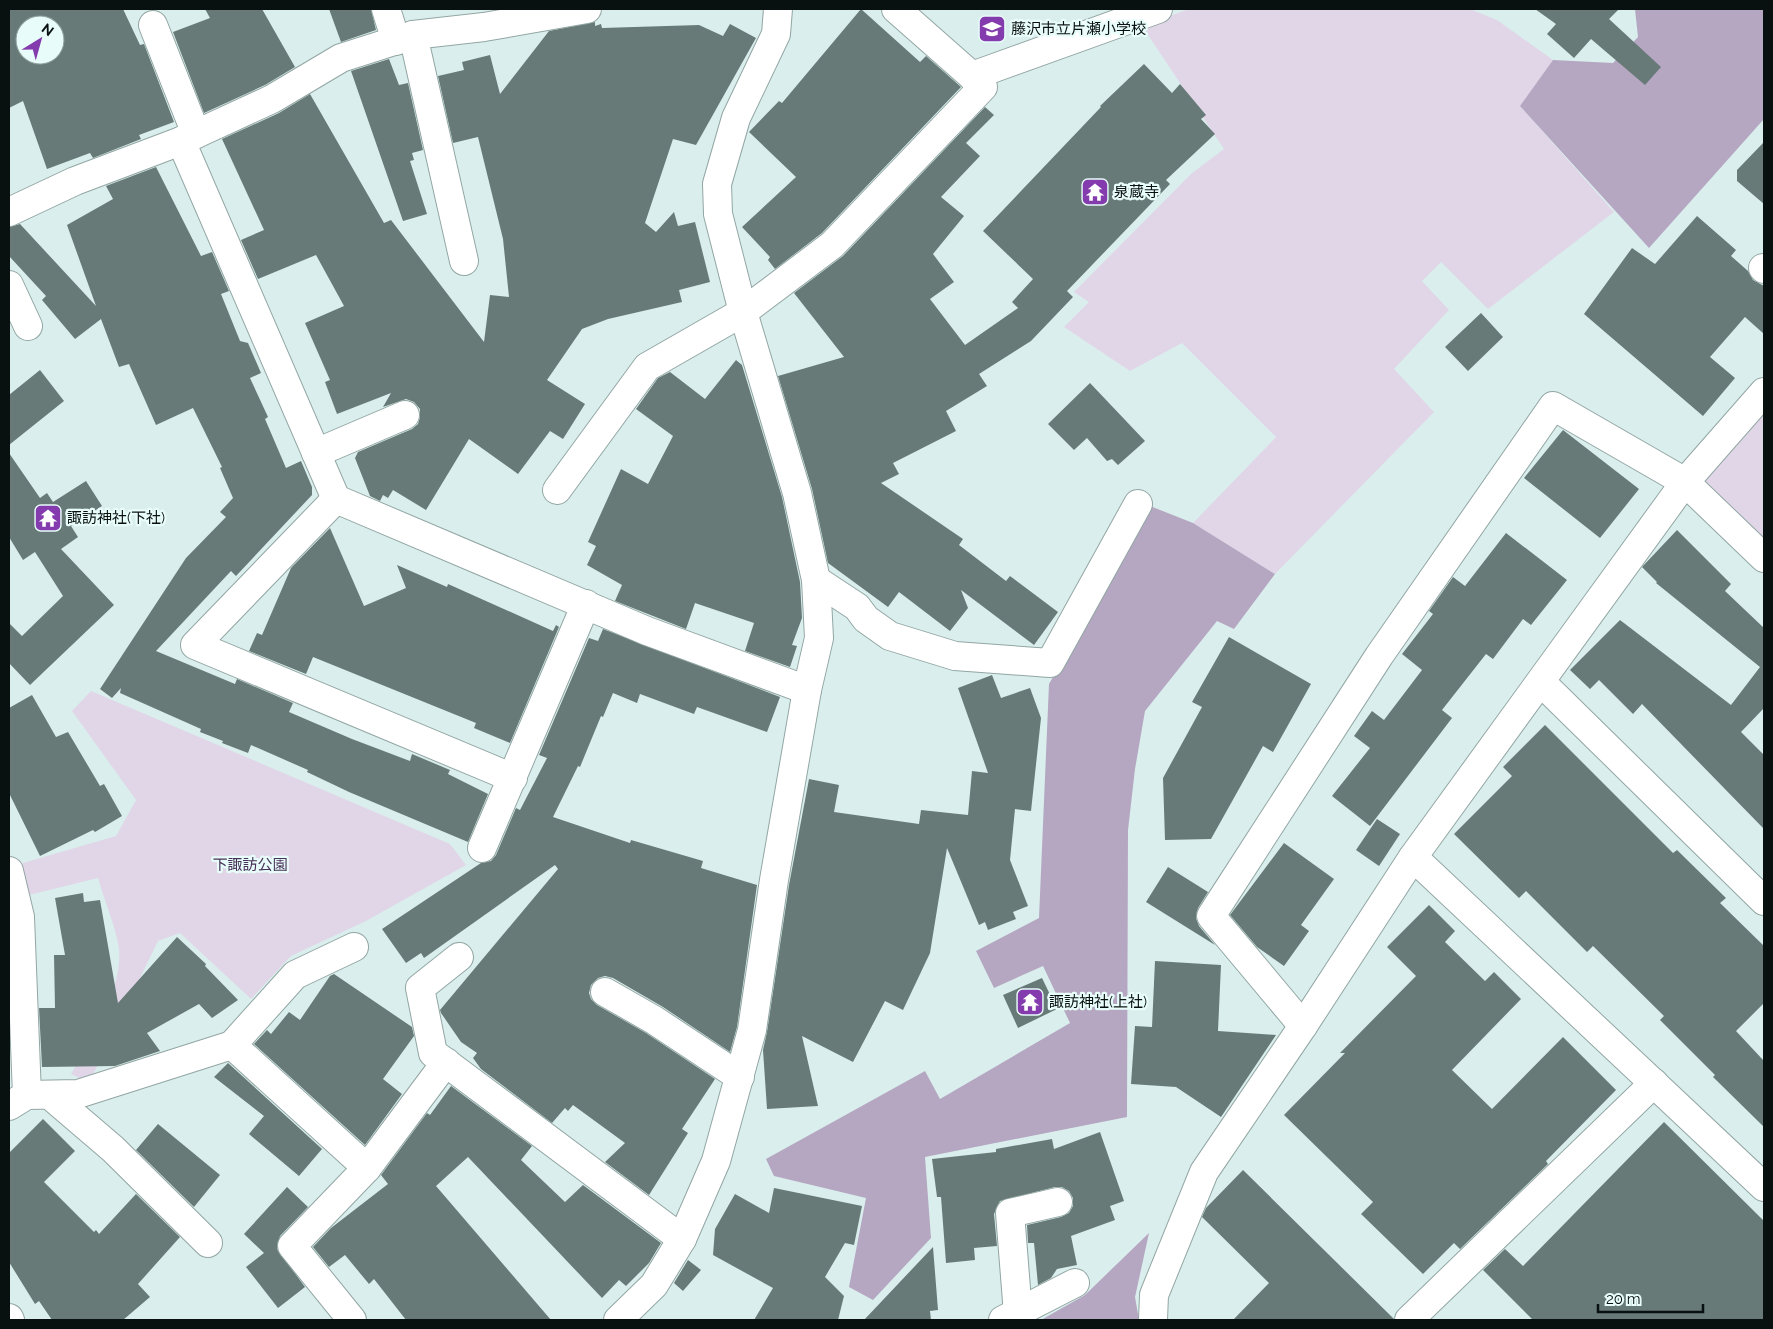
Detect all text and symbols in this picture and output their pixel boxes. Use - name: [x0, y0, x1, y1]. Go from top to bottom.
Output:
- school or university icon: 藤沢市立片瀬小学校: [977, 14, 1007, 44]
- north arrow: [15, 15, 65, 65]
- text: N: [39, 20, 57, 39]
- place label: 藤沢市立片瀬小学校: [1011, 20, 1146, 38]
- temple icon: 泉蔵寺: [1080, 177, 1110, 207]
- place label: 泉蔵寺: [1114, 183, 1159, 201]
- temple icon: 諏訪神社(下社): [33, 503, 63, 533]
- place label: 諏訪神社(下社): [67, 509, 165, 527]
- park label: 下諏訪公園: [212, 856, 288, 874]
- temple icon: 諏訪神社(上社): [1015, 987, 1045, 1017]
- place label: 諏訪神社(上社): [1049, 993, 1147, 1011]
- scale bar: [1598, 1282, 1703, 1314]
- text: 20 m: [1606, 1290, 1641, 1308]

